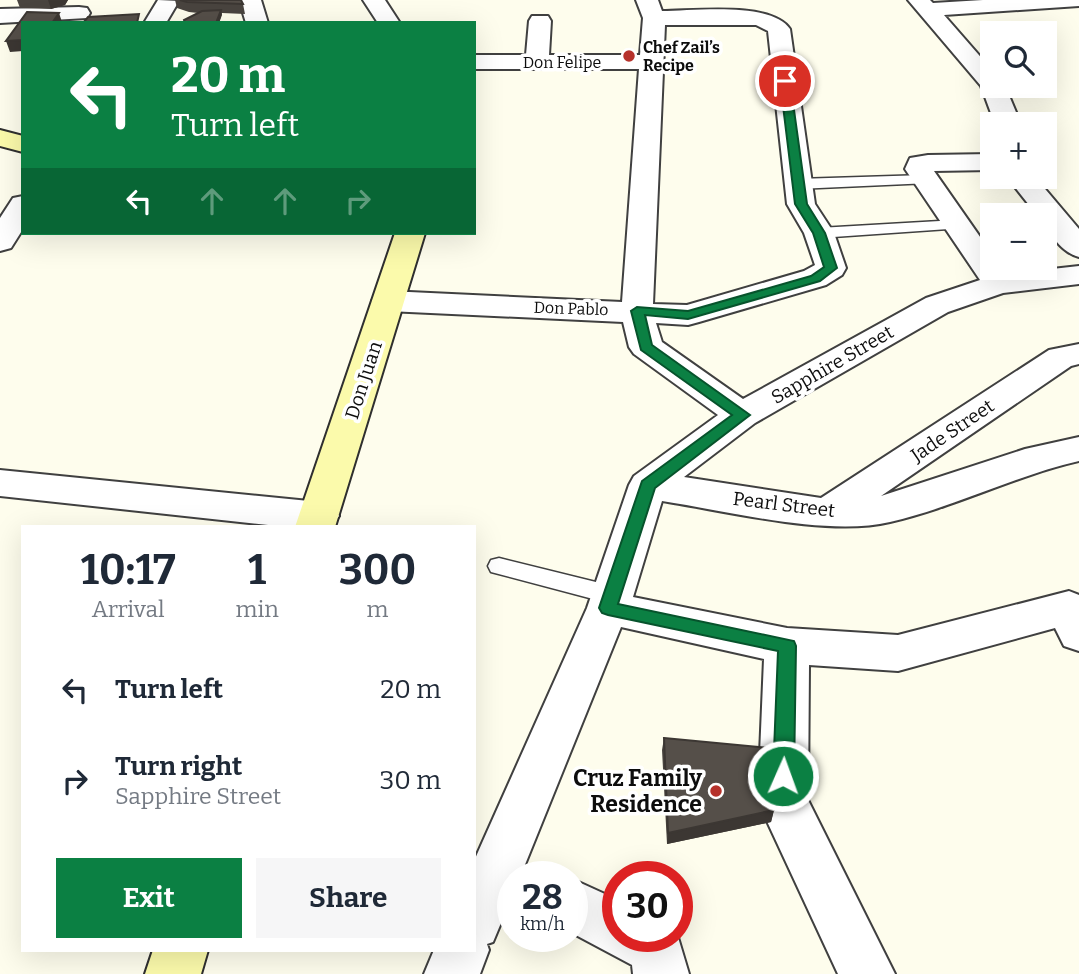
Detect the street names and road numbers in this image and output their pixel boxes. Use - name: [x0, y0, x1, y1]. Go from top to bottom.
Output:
- street label: Don Felipe: [523, 53, 601, 72]
- street label: Don Pablo: [533, 298, 609, 319]
- street label: Sapphire Street: [767, 320, 898, 409]
- street label: Don Juan: [340, 338, 387, 422]
- street label: Jade Street: [905, 394, 998, 467]
- street label: Pearl Street: [732, 487, 836, 522]

